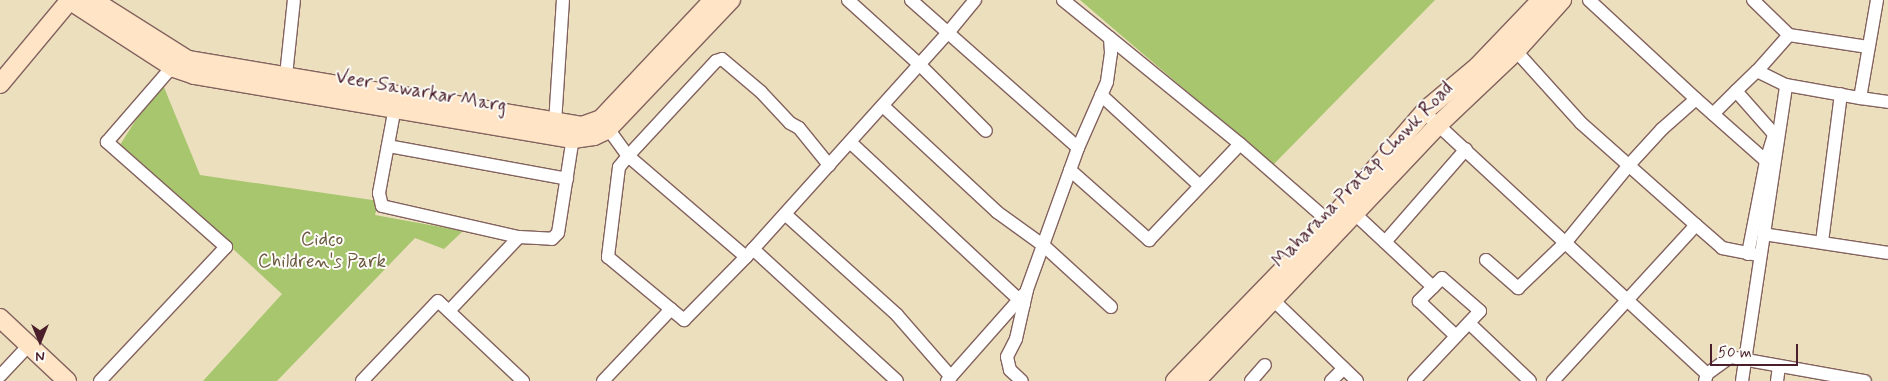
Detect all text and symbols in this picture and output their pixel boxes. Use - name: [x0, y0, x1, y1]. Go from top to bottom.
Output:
- street label: Veer Sawarkar Marg: [335, 66, 507, 118]
- street label: Maharana Pratap Chowk Road: [1269, 79, 1457, 271]
- park label: Cidco Children's Park: [259, 229, 385, 273]
- north arrow: [15, 316, 65, 366]
- scale bar: [1713, 334, 1800, 366]
- text: 50 m: [1718, 343, 1752, 363]
- text: N: [35, 347, 45, 365]

